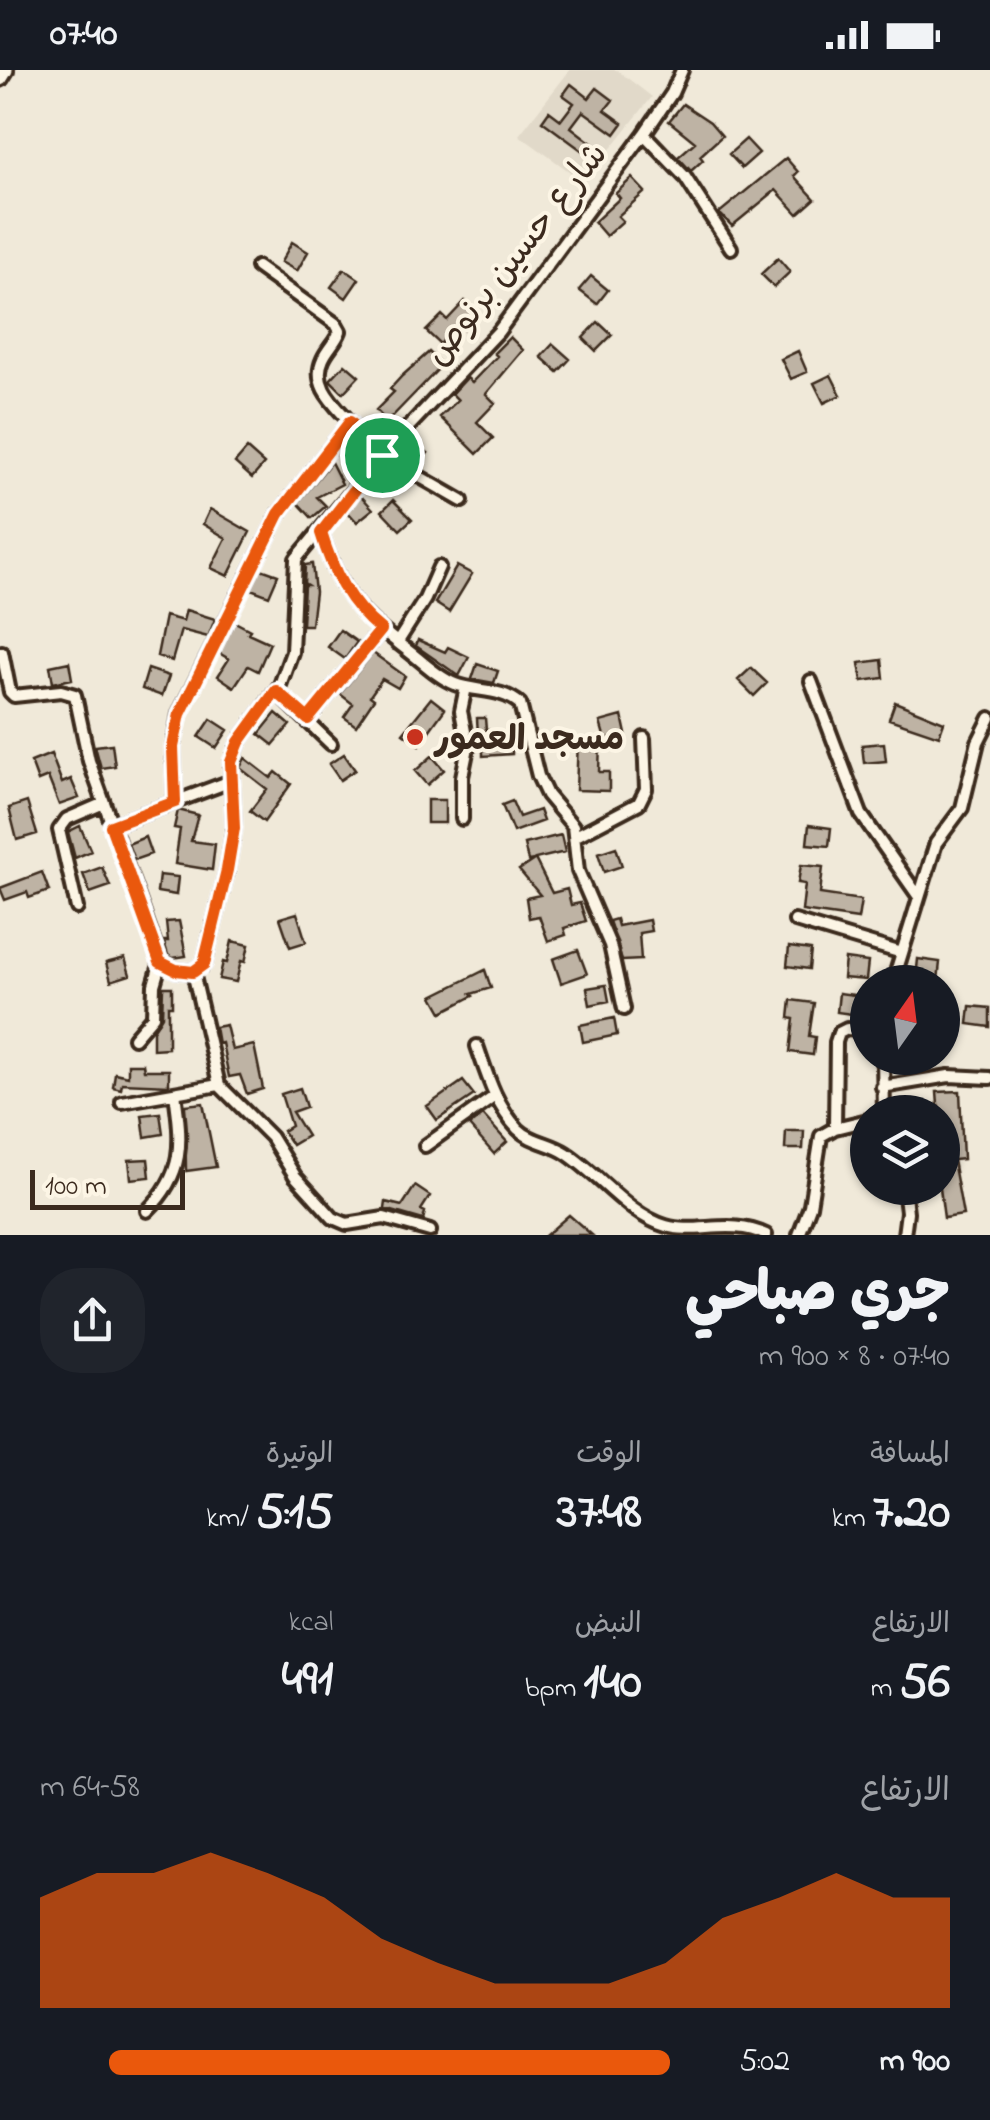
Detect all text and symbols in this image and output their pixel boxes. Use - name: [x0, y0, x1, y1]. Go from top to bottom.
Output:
- text: 07:40: [50, 7, 117, 63]
- street label: شارع حسين برنوص: [414, 132, 622, 378]
- pin: [340, 413, 425, 498]
- icon: arrive: [355, 428, 410, 483]
- place label: مسجد العمور: [433, 715, 624, 766]
- marker: مسجد العمور: [404, 726, 426, 748]
- north arrow: [850, 965, 960, 1075]
- map controls: [850, 965, 960, 1205]
- button: layers: [850, 1095, 960, 1205]
- scale bar: [30, 1165, 185, 1210]
- text: 100 m: [45, 1167, 107, 1208]
- text: جري صباحي: [685, 1256, 950, 1336]
- button: share: [40, 1268, 145, 1373]
- text: 07:40 · 8 × 900 m: [759, 1334, 950, 1381]
- text: الوتيرة: [266, 1435, 333, 1476]
- text: الوقت: [576, 1435, 642, 1476]
- text: المسافة: [870, 1435, 950, 1476]
- text: 5:15: [256, 1477, 333, 1550]
- text: 37:48: [557, 1477, 642, 1550]
- text: 7.20: [873, 1477, 950, 1550]
- text: /km: [206, 1499, 256, 1540]
- text: km: [832, 1499, 873, 1540]
- text: kcal: [289, 1603, 333, 1644]
- text: النبض: [575, 1605, 642, 1646]
- text: الارتفاع: [871, 1605, 950, 1646]
- text: 491: [282, 1644, 333, 1717]
- text: 140: [584, 1647, 642, 1720]
- text: 56: [899, 1647, 950, 1720]
- text: bpm: [525, 1669, 584, 1710]
- text: m: [871, 1669, 899, 1710]
- text: 58–64 m: [40, 1765, 140, 1812]
- text: الارتفاع: [860, 1769, 950, 1816]
- text: 5:02: [739, 2039, 790, 2086]
- text: 900 m: [880, 2039, 950, 2086]

